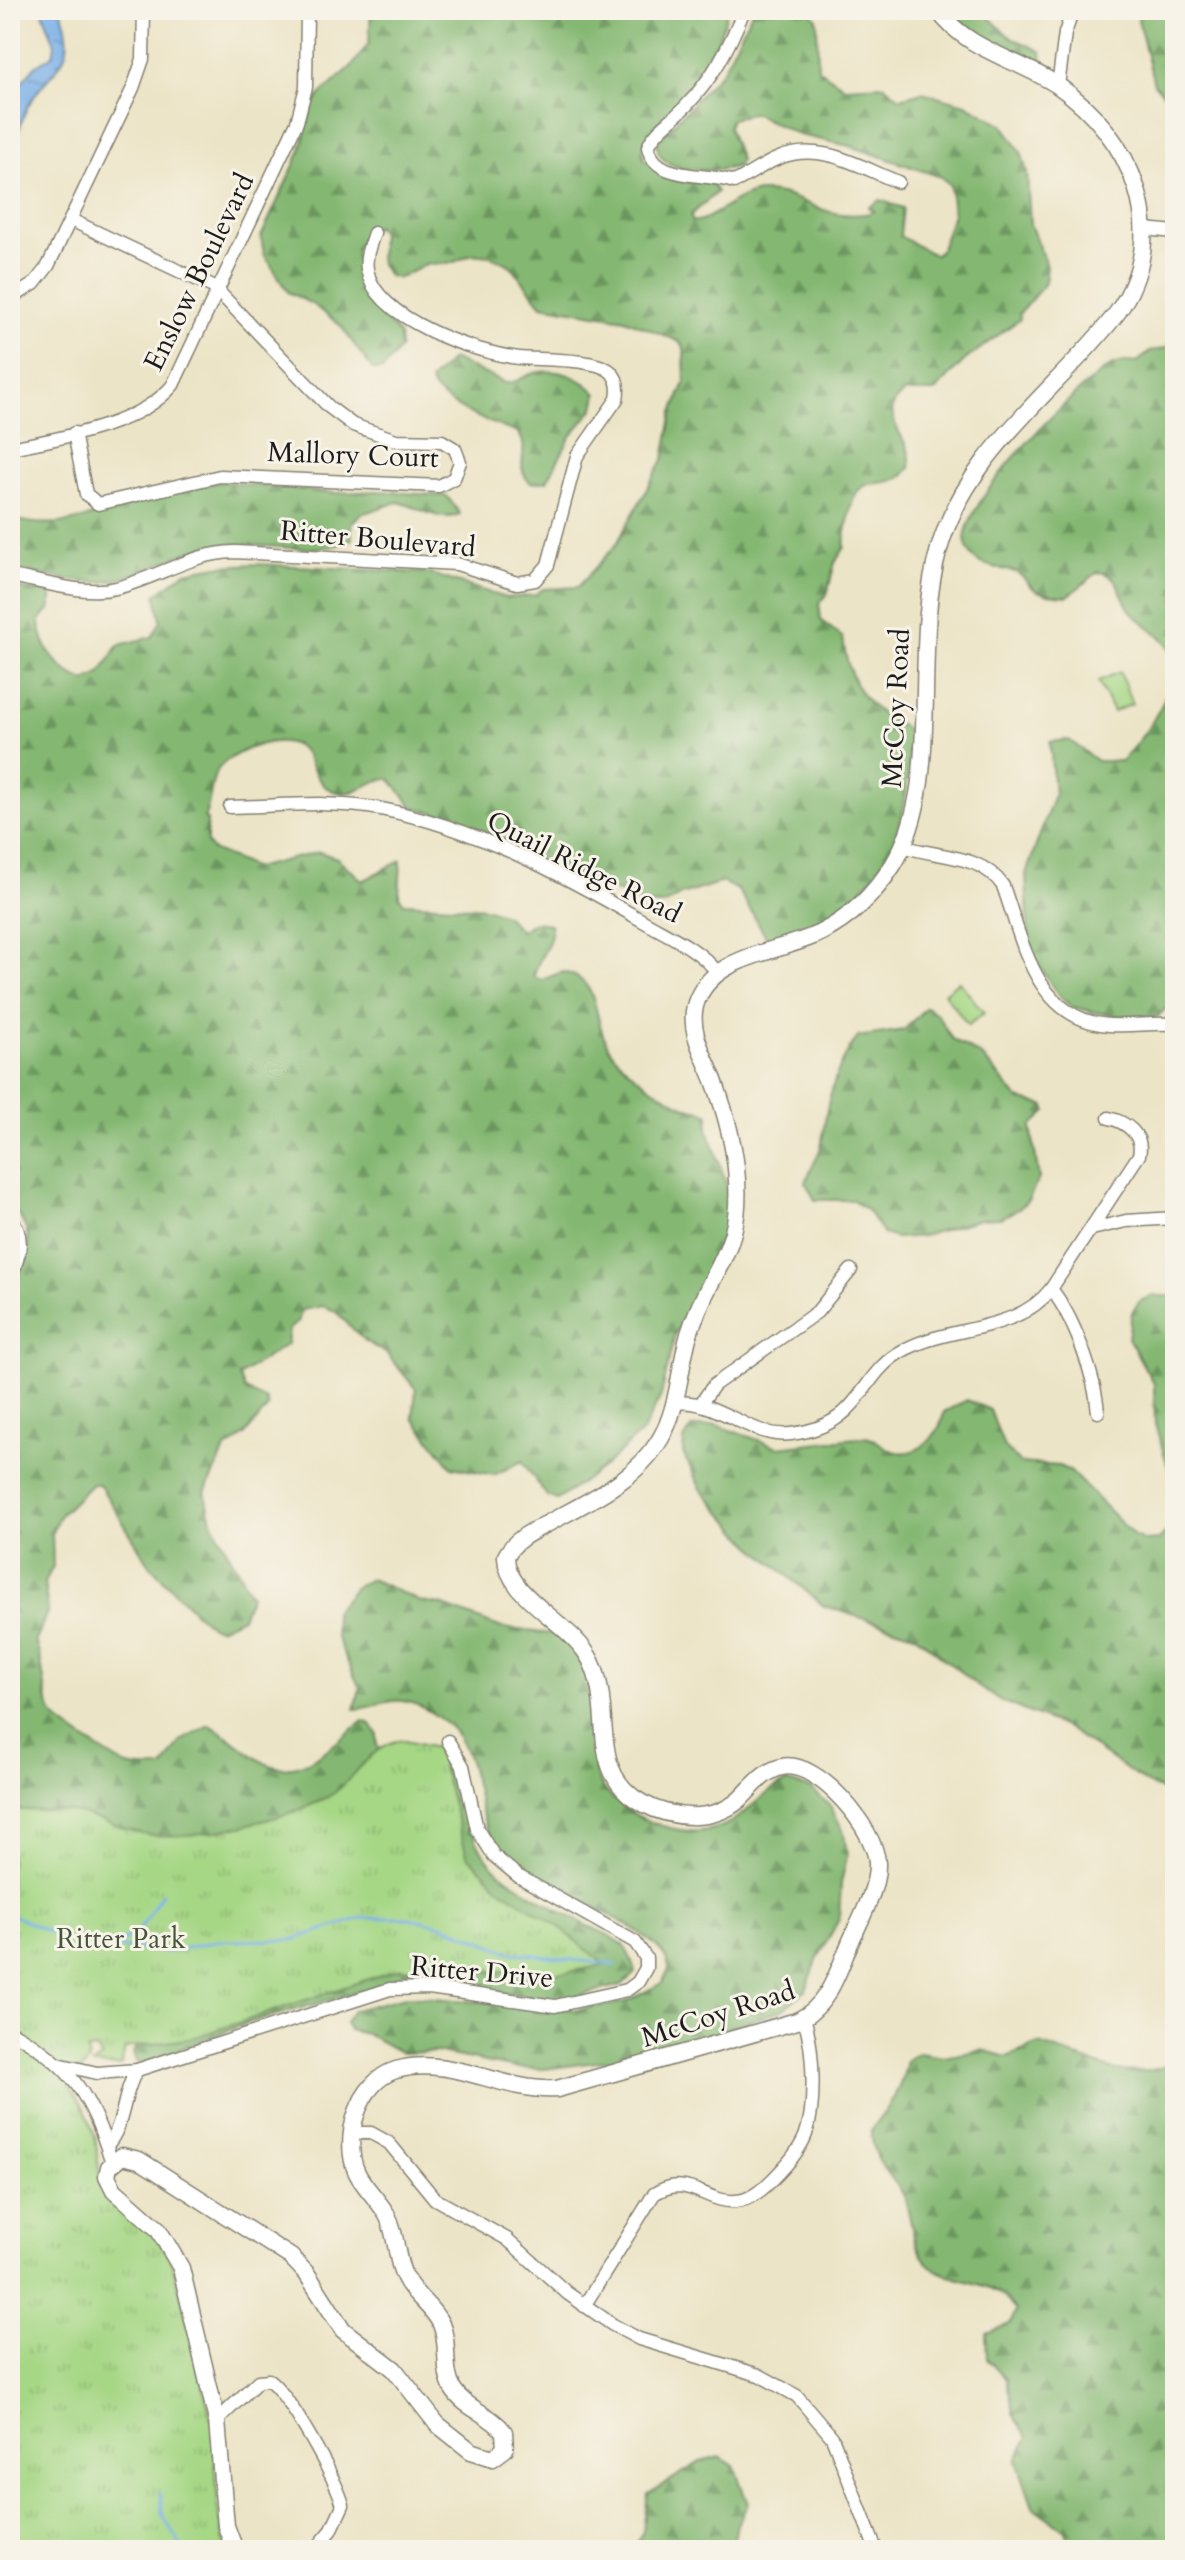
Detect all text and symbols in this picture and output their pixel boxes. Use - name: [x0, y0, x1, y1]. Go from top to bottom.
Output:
- street label: Enslow Boulevard: [135, 167, 263, 377]
- street label: Mallory Court: [267, 433, 439, 477]
- street label: Ritter Boulevard: [279, 512, 477, 566]
- street label: McCoy Road: [873, 627, 919, 789]
- street label: Quail Ridge Road: [480, 802, 688, 932]
- park label: Ritter Park: [56, 1920, 186, 1958]
- street label: Ritter Drive: [409, 1947, 555, 1997]
- street label: McCoy Road: [636, 1971, 800, 2057]

